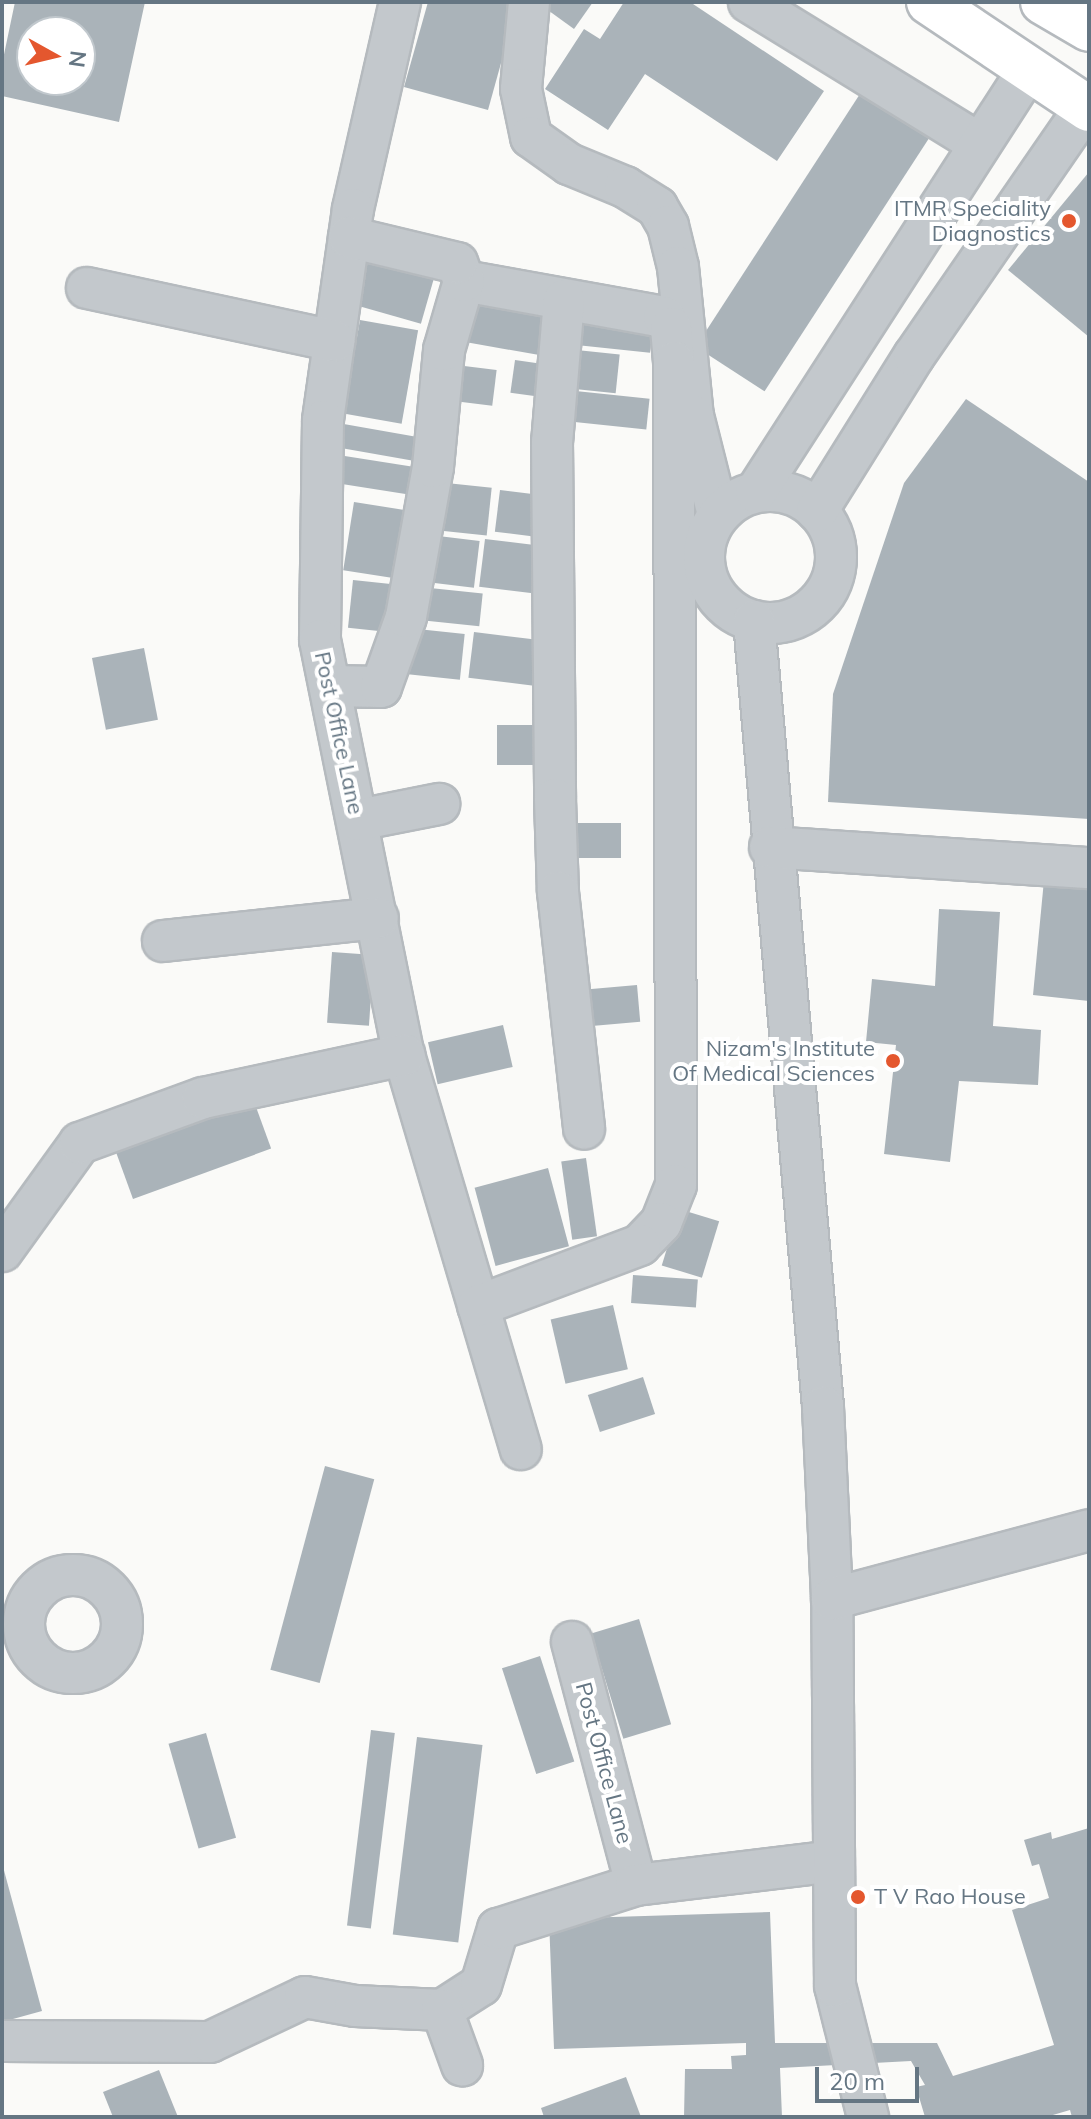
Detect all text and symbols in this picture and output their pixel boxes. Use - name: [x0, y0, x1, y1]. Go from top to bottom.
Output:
- north arrow: [16, 16, 96, 96]
- text: N: [63, 49, 93, 69]
- place label: ITMR Speciality Diagnostics: [894, 195, 1051, 246]
- marker: ITMR Speciality Diagnostics: [1058, 210, 1080, 232]
- street label: Post Office Lane: [309, 649, 369, 817]
- place label: Nizam's Institute Of Medical Sciences: [672, 1035, 875, 1086]
- marker: Nizam's Institute Of Medical Sciences: [882, 1050, 904, 1072]
- street label: Post Office Lane: [570, 1680, 638, 1846]
- place label: T V Rao House: [874, 1884, 1026, 1910]
- marker: T V Rao House: [849, 1888, 867, 1906]
- scale bar: [819, 2051, 923, 2101]
- text: 20 m: [829, 2066, 885, 2096]

